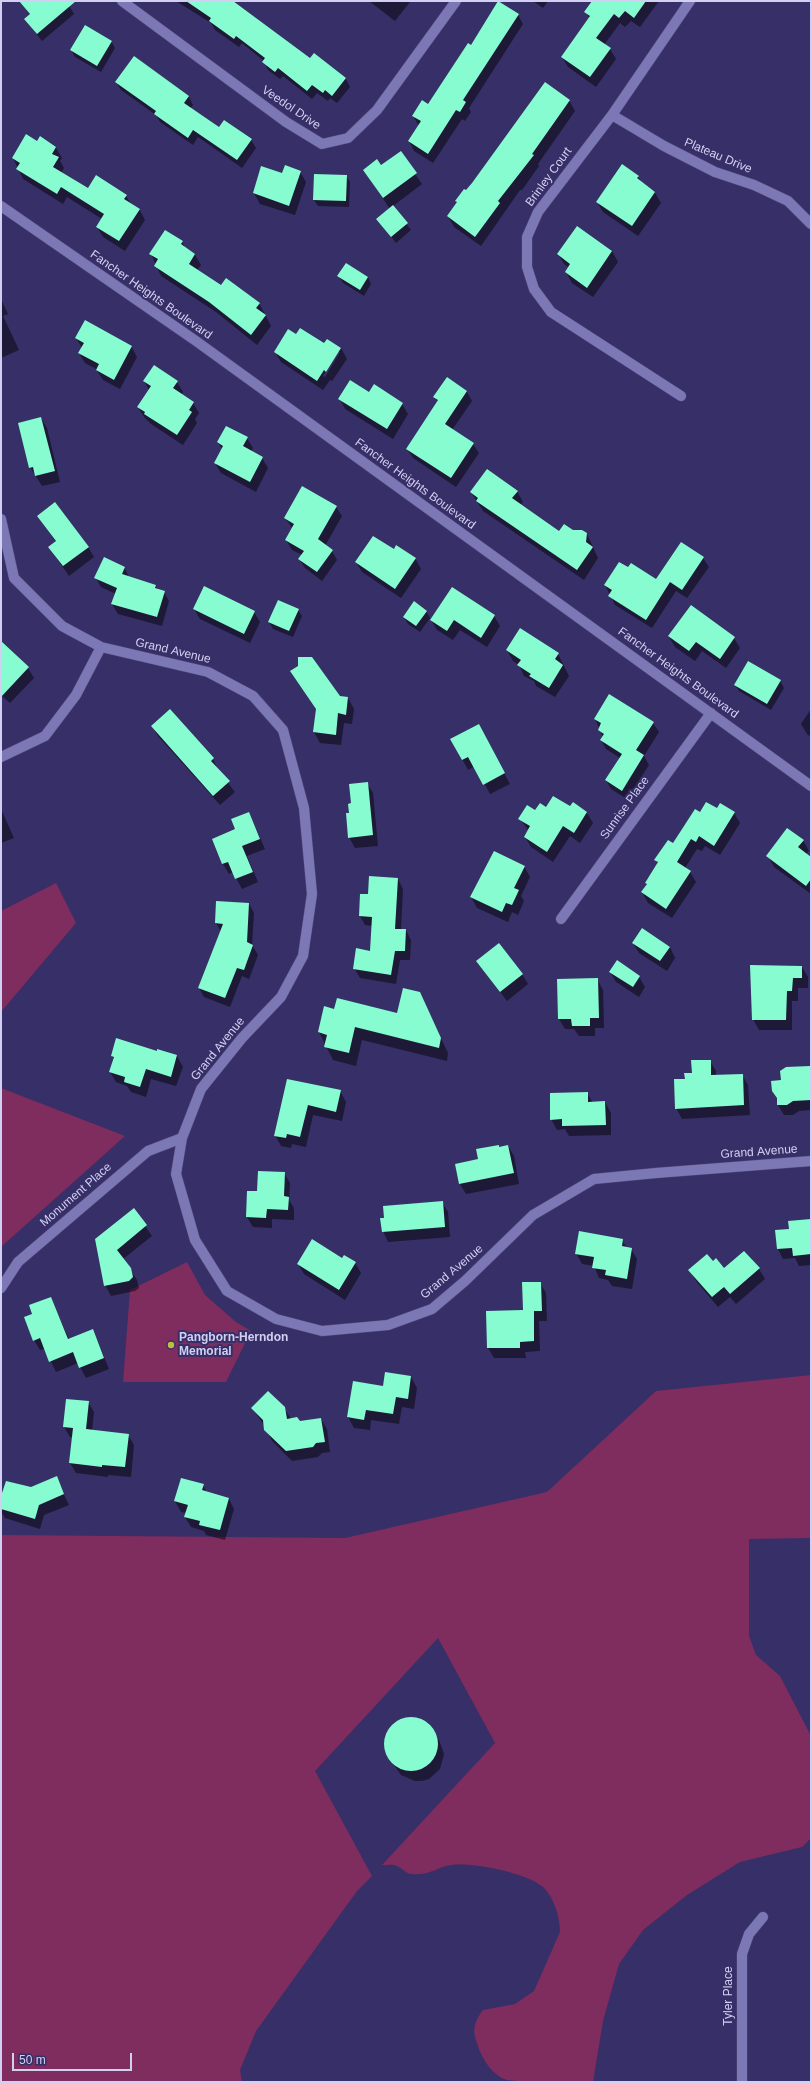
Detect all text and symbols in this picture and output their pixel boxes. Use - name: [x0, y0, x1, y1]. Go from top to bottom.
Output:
- street label: Veedol Drive: [259, 83, 323, 133]
- street label: Plateau Drive: [682, 135, 754, 177]
- street label: Brinley Court: [523, 145, 575, 209]
- street label: Fancher Heights Boulevard: [87, 247, 215, 343]
- street label: Fancher Heights Boulevard: [352, 435, 478, 533]
- street label: Fancher Heights Boulevard: [615, 624, 741, 722]
- street label: Grand Avenue: [134, 635, 212, 667]
- street label: Sunrise Place: [597, 774, 653, 842]
- street label: Grand Avenue: [188, 1014, 248, 1084]
- street label: Grand Avenue: [720, 1142, 798, 1162]
- street label: Monument Place: [37, 1160, 115, 1230]
- street label: Grand Avenue: [418, 1242, 486, 1302]
- place label: Pangborn-Herndon Memorial: [179, 1331, 288, 1359]
- marker: Pangborn-Herndon Memorial: [166, 1340, 176, 1350]
- street label: Tyler Place: [722, 1966, 736, 2026]
- scale bar: [14, 2045, 134, 2071]
- text: 50 m: [19, 2053, 46, 2067]

